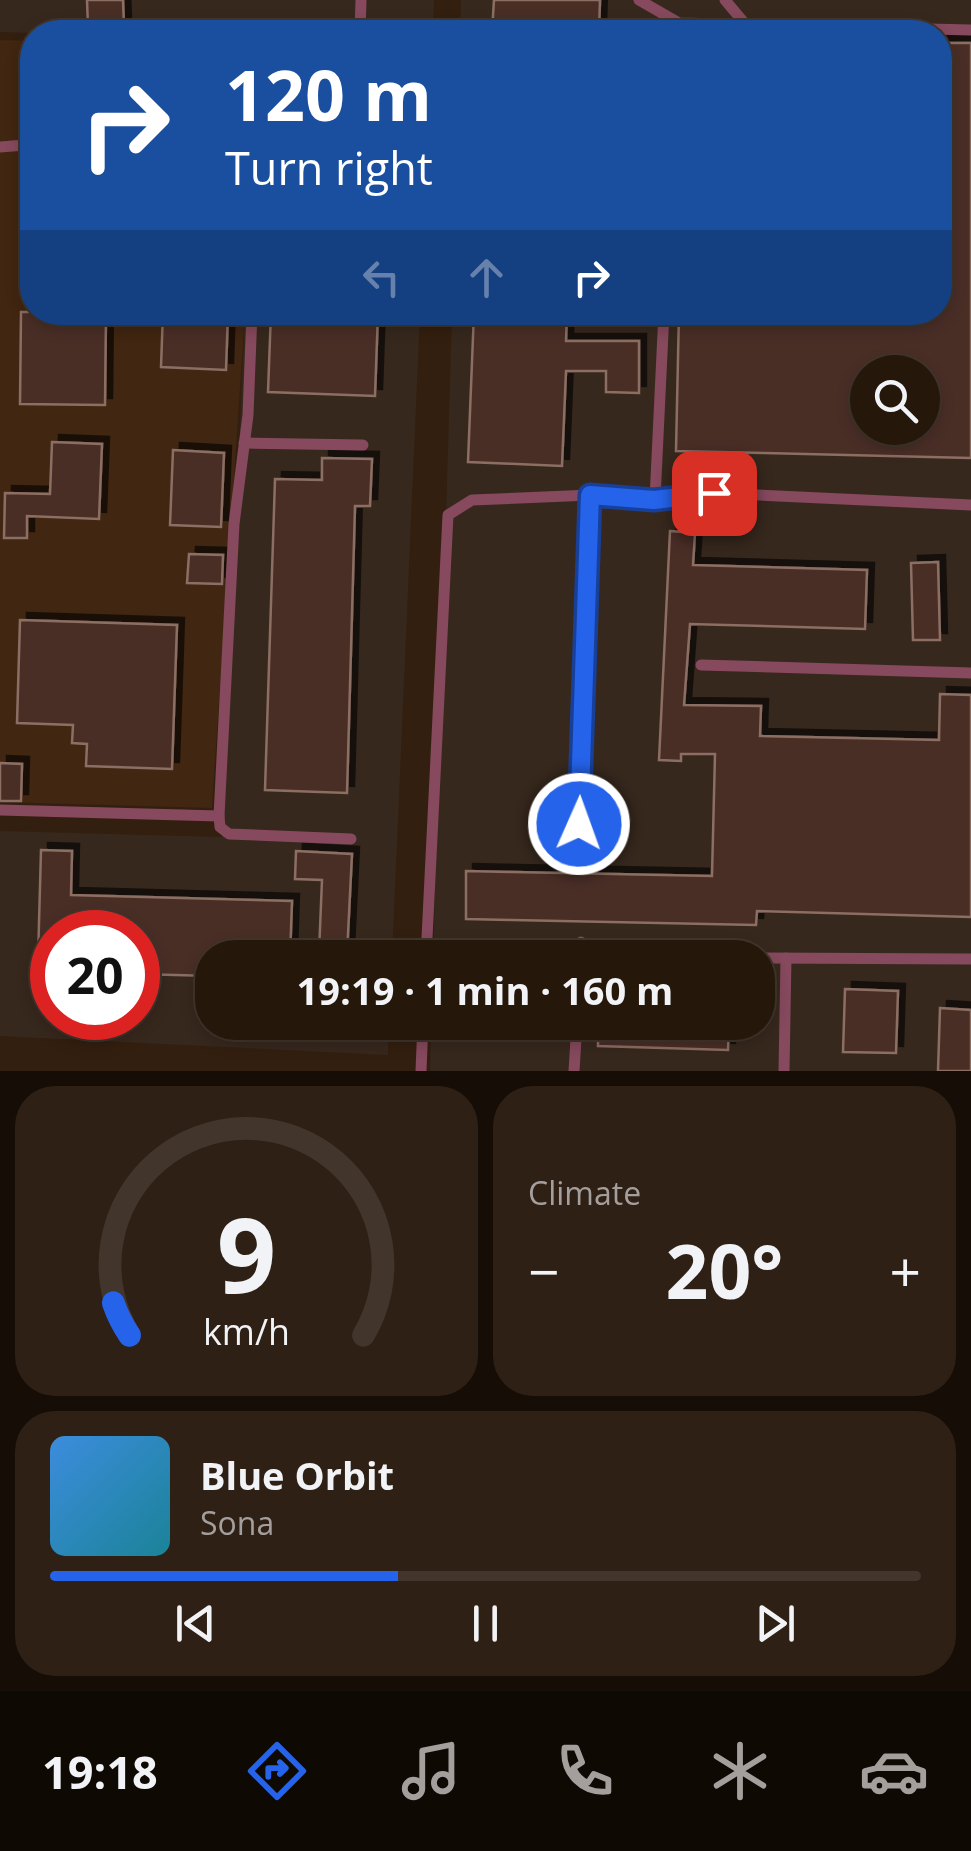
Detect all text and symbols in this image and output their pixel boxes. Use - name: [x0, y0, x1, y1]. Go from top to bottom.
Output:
- text: 120 m: [225, 46, 432, 142]
- icon: right: [60, 60, 190, 190]
- text: Turn right: [225, 137, 433, 198]
- icon: left: [354, 250, 409, 305]
- icon: ahead: [459, 250, 514, 305]
- icon: right: [564, 250, 619, 305]
- map controls: [850, 355, 940, 445]
- button: search: [850, 355, 940, 445]
- pin: [672, 451, 757, 536]
- icon: arrive: [687, 466, 742, 521]
- position arrow: [527, 772, 631, 876]
- speed limit sign: 20: [30, 910, 160, 1040]
- text: 19:19 · 1 min · 160 m: [297, 964, 673, 1016]
- text: Climate: [528, 1171, 641, 1214]
- text: 9: [217, 1182, 276, 1323]
- text: 20°: [666, 1219, 783, 1321]
- text: −: [528, 1233, 559, 1308]
- text: +: [890, 1233, 921, 1308]
- text: km/h: [203, 1307, 290, 1355]
- text: Blue Orbit: [200, 1449, 394, 1501]
- text: Sona: [200, 1501, 274, 1544]
- icon: previous: [168, 1596, 223, 1651]
- icon: pause: [458, 1596, 513, 1651]
- icon: next: [748, 1596, 803, 1651]
- icon: directions: [242, 1736, 312, 1806]
- icon: music: [396, 1736, 466, 1806]
- icon: phone: [550, 1736, 620, 1806]
- icon: climate: [705, 1736, 775, 1806]
- icon: car: [859, 1736, 929, 1806]
- text: 19:18: [42, 1741, 158, 1802]

